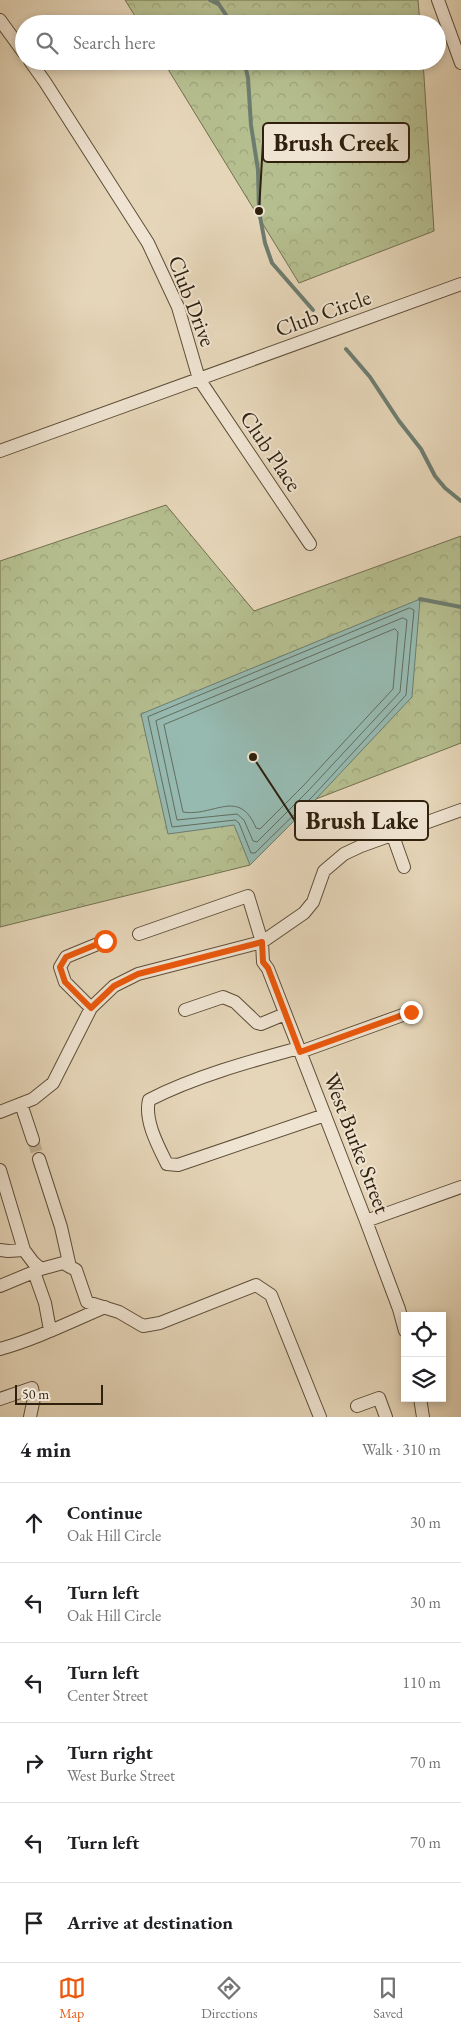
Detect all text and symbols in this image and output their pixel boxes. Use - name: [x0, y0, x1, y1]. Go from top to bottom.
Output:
- search box: [15, 15, 446, 70]
- icon: search: [33, 29, 61, 57]
- text: Search here: [73, 30, 155, 55]
- callout: Brush Creek: [263, 123, 409, 162]
- text: Brush Creek: [273, 127, 400, 158]
- street label: Club Drive: [161, 251, 223, 351]
- street label: Club Circle: [271, 282, 375, 344]
- street label: Club Place: [233, 405, 309, 497]
- callout: Brush Lake: [295, 801, 428, 840]
- text: Brush Lake: [305, 805, 419, 836]
- route start: [94, 930, 117, 953]
- route end: [400, 1001, 423, 1024]
- street label: West Burke Street: [317, 1069, 397, 1218]
- map controls: [401, 1312, 446, 1402]
- button: locate: [401, 1312, 446, 1357]
- button: layers: [401, 1357, 446, 1402]
- scale bar: [15, 1382, 102, 1405]
- text: 50 m: [22, 1385, 49, 1403]
- text: 4 min: [20, 1436, 71, 1463]
- text: Walk · 310 m: [362, 1439, 441, 1460]
- text: Continue: [67, 1500, 142, 1525]
- icon: ahead: [20, 1509, 48, 1537]
- text: 30 m: [410, 1512, 441, 1533]
- text: Oak Hill Circle: [67, 1525, 161, 1546]
- text: Turn left: [67, 1580, 139, 1605]
- icon: left: [20, 1589, 48, 1617]
- text: 30 m: [410, 1592, 441, 1613]
- text: Oak Hill Circle: [67, 1605, 161, 1626]
- text: Turn left: [67, 1660, 139, 1685]
- icon: left: [20, 1669, 48, 1697]
- text: 110 m: [402, 1672, 441, 1693]
- text: Center Street: [67, 1685, 148, 1706]
- text: Turn right: [67, 1740, 153, 1765]
- icon: right: [20, 1749, 48, 1777]
- text: 70 m: [410, 1752, 441, 1773]
- text: West Burke Street: [67, 1765, 175, 1786]
- icon: left: [20, 1829, 48, 1857]
- text: Turn left: [67, 1830, 139, 1855]
- text: 70 m: [410, 1832, 441, 1853]
- icon: arrive: [20, 1909, 48, 1937]
- text: Arrive at destination: [67, 1910, 233, 1935]
- tab: Map: [58, 1974, 86, 2022]
- tab: Directions: [201, 1974, 258, 2022]
- tab: Saved: [373, 1974, 403, 2022]

